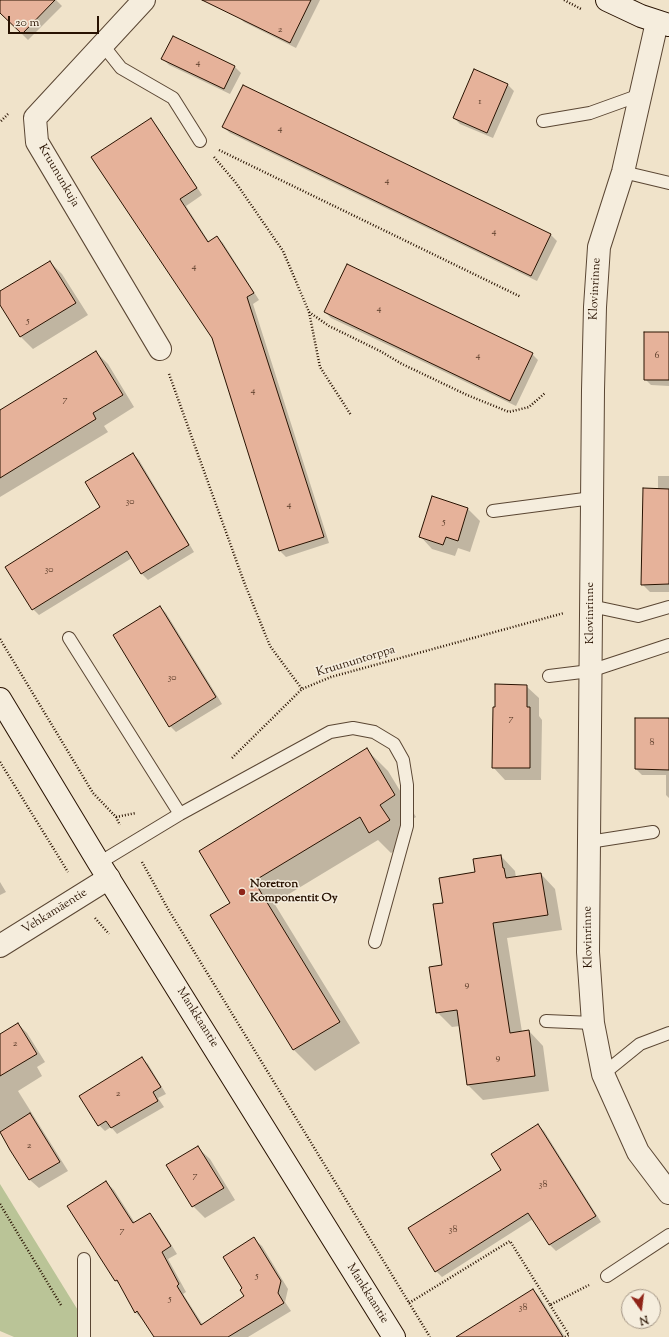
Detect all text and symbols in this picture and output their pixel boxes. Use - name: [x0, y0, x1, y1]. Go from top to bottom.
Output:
- scale bar: [10, 8, 101, 34]
- text: 20 m: [15, 14, 39, 32]
- house number: 2: [278, 24, 282, 36]
- house number: 4: [195, 57, 201, 69]
- house number: 1: [478, 96, 482, 108]
- house number: 4: [277, 123, 283, 135]
- street label: Kruununkuja: [34, 142, 82, 210]
- house number: 4: [384, 175, 390, 187]
- house number: 4: [491, 226, 497, 238]
- street label: Klovinrinne: [587, 257, 605, 321]
- house number: 4: [191, 261, 197, 273]
- house number: 4: [376, 303, 382, 315]
- house number: 5: [26, 315, 30, 327]
- house number: 4: [475, 350, 481, 362]
- house number: 6: [655, 350, 659, 362]
- house number: 4: [250, 385, 256, 397]
- house number: 7: [62, 394, 68, 406]
- house number: 30: [125, 496, 135, 508]
- house number: 4: [286, 499, 292, 511]
- house number: 5: [442, 516, 446, 528]
- house number: 30: [44, 564, 54, 576]
- street label: Klovinrinne: [584, 582, 598, 644]
- street label: Kruununtorppa: [315, 643, 397, 681]
- house number: 30: [167, 672, 177, 684]
- house number: 7: [508, 713, 514, 725]
- house number: 8: [650, 737, 654, 749]
- place label: Noretron Komponentit Oy: [250, 878, 338, 906]
- street label: Vehkamäentie: [20, 886, 90, 938]
- marker: Noretron Komponentit Oy: [237, 887, 247, 897]
- street label: Klovinrinne: [581, 906, 597, 968]
- house number: 9: [465, 979, 469, 991]
- street label: Mankkaantie: [173, 985, 221, 1051]
- house number: 2: [13, 1038, 17, 1050]
- house number: 9: [496, 1052, 500, 1064]
- house number: 2: [116, 1088, 120, 1100]
- house number: 2: [27, 1140, 31, 1152]
- house number: 7: [192, 1170, 198, 1182]
- house number: 38: [538, 1179, 548, 1191]
- house number: 38: [448, 1224, 458, 1236]
- house number: 7: [119, 1225, 125, 1237]
- street label: Mankkaantie: [343, 1261, 391, 1327]
- house number: 5: [255, 1270, 259, 1282]
- north arrow: [621, 1289, 661, 1329]
- house number: 5: [168, 1293, 172, 1305]
- house number: 38: [518, 1302, 528, 1314]
- text: N: [637, 1311, 650, 1328]

